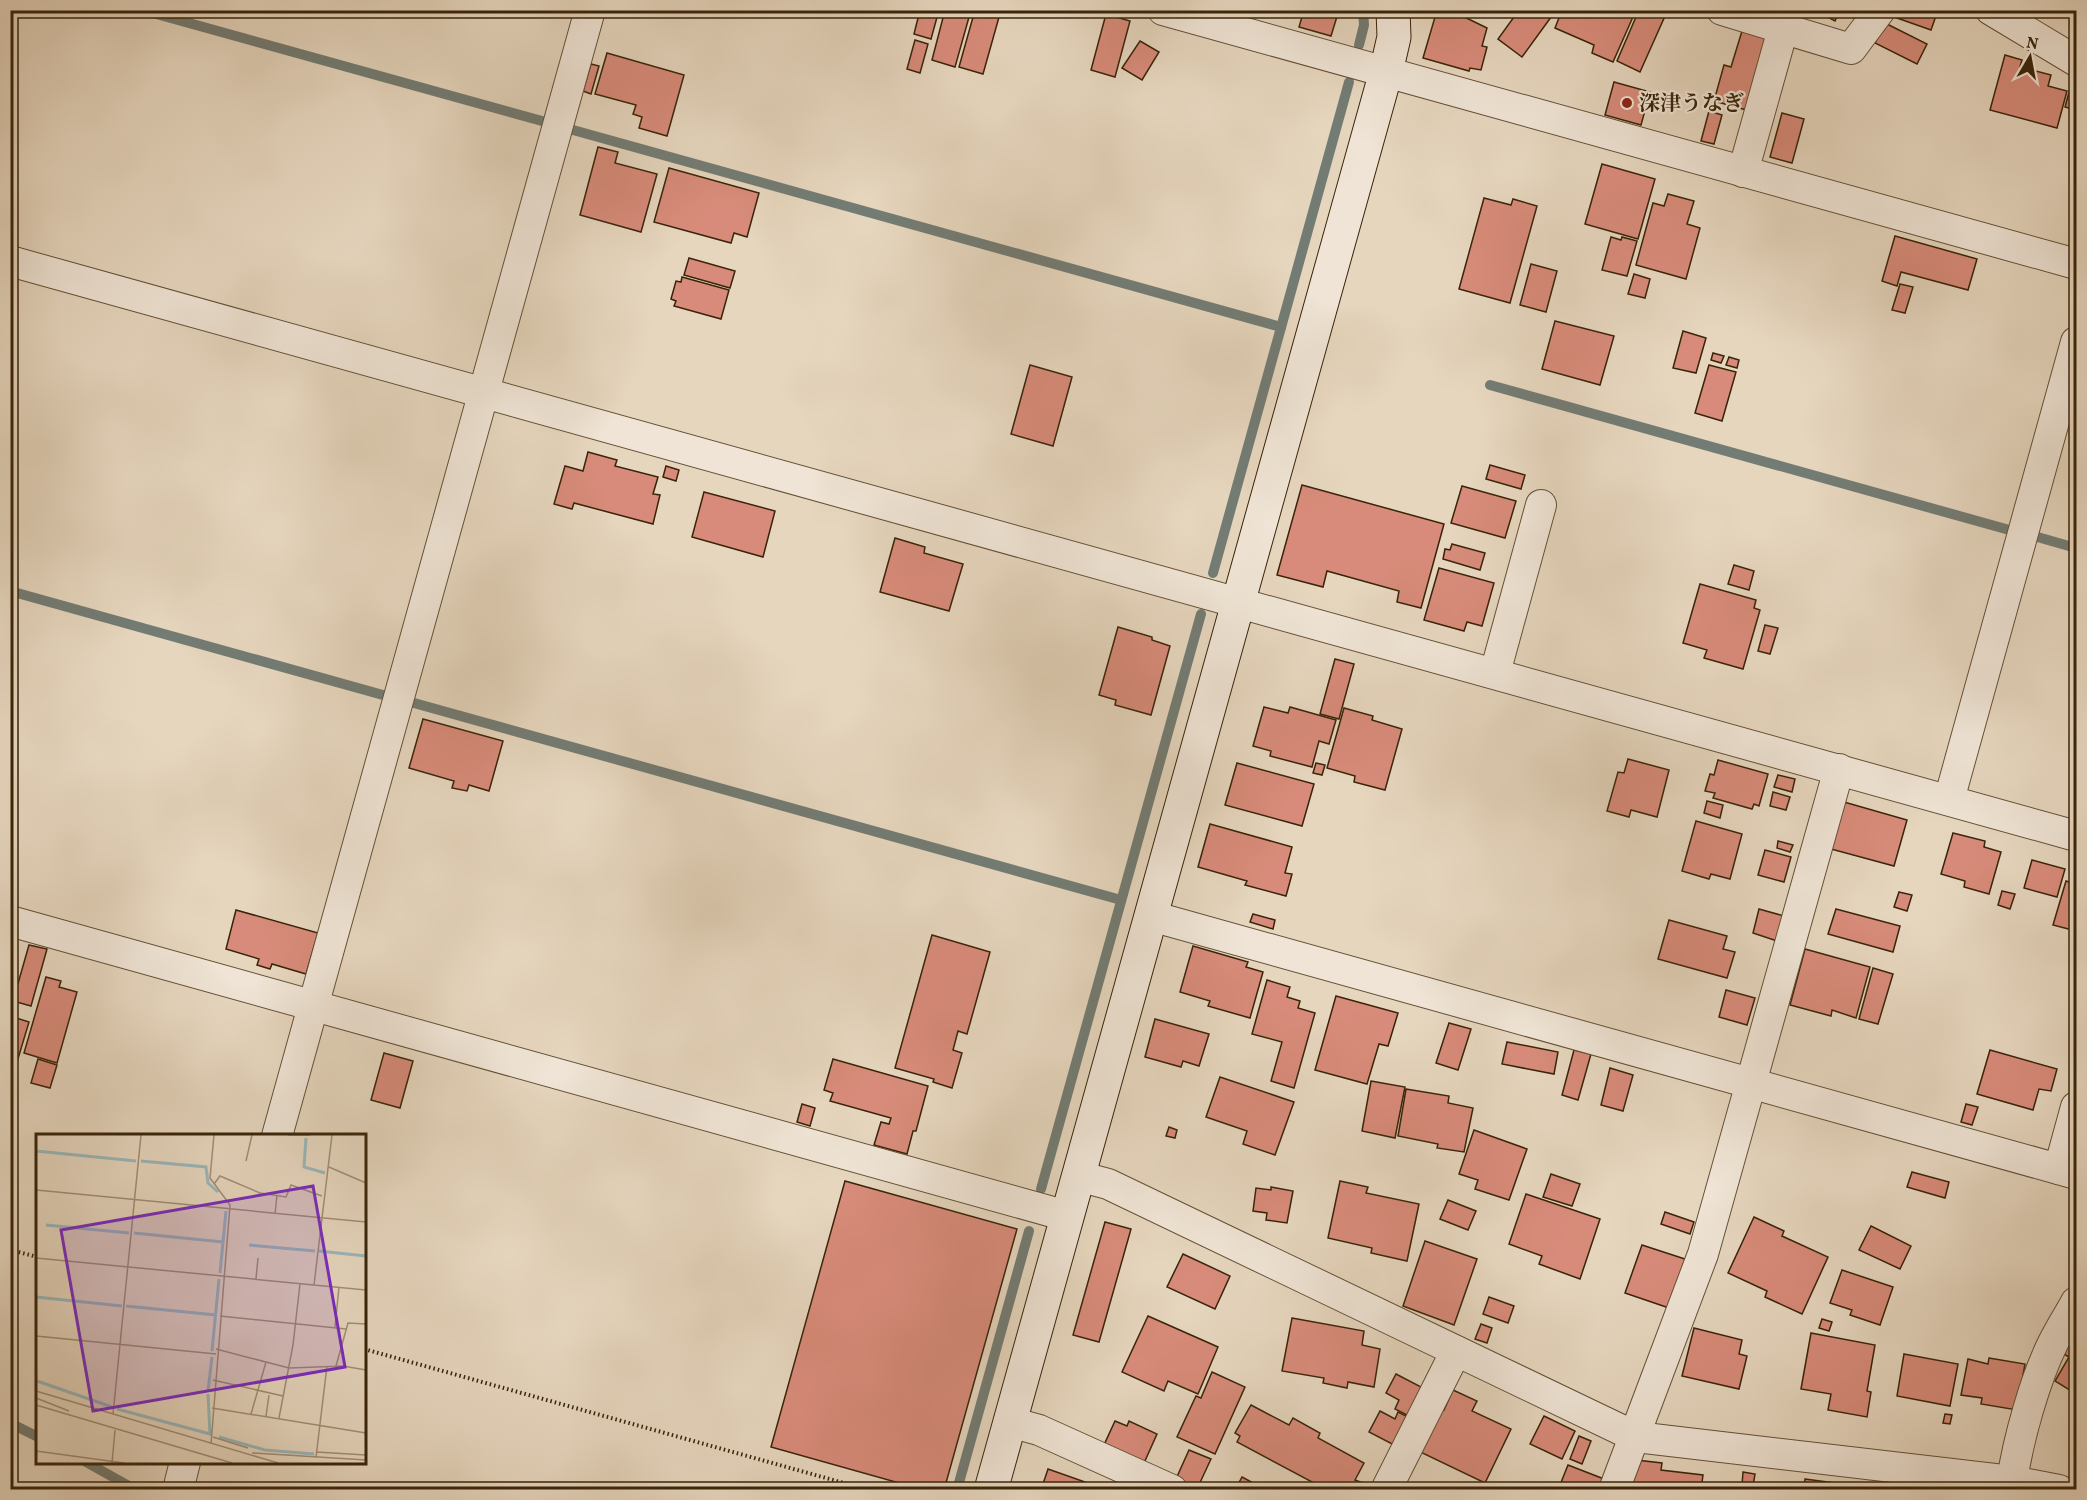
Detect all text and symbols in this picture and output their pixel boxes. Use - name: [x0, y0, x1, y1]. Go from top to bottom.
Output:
- north arrow: [2000, 27, 2060, 87]
- text: N: [2025, 32, 2040, 56]
- place label: 深津うなぎ: [1639, 90, 1744, 119]
- marker: 深津うなぎ: [1620, 96, 1634, 110]
- inset map: [36, 1134, 366, 1464]

